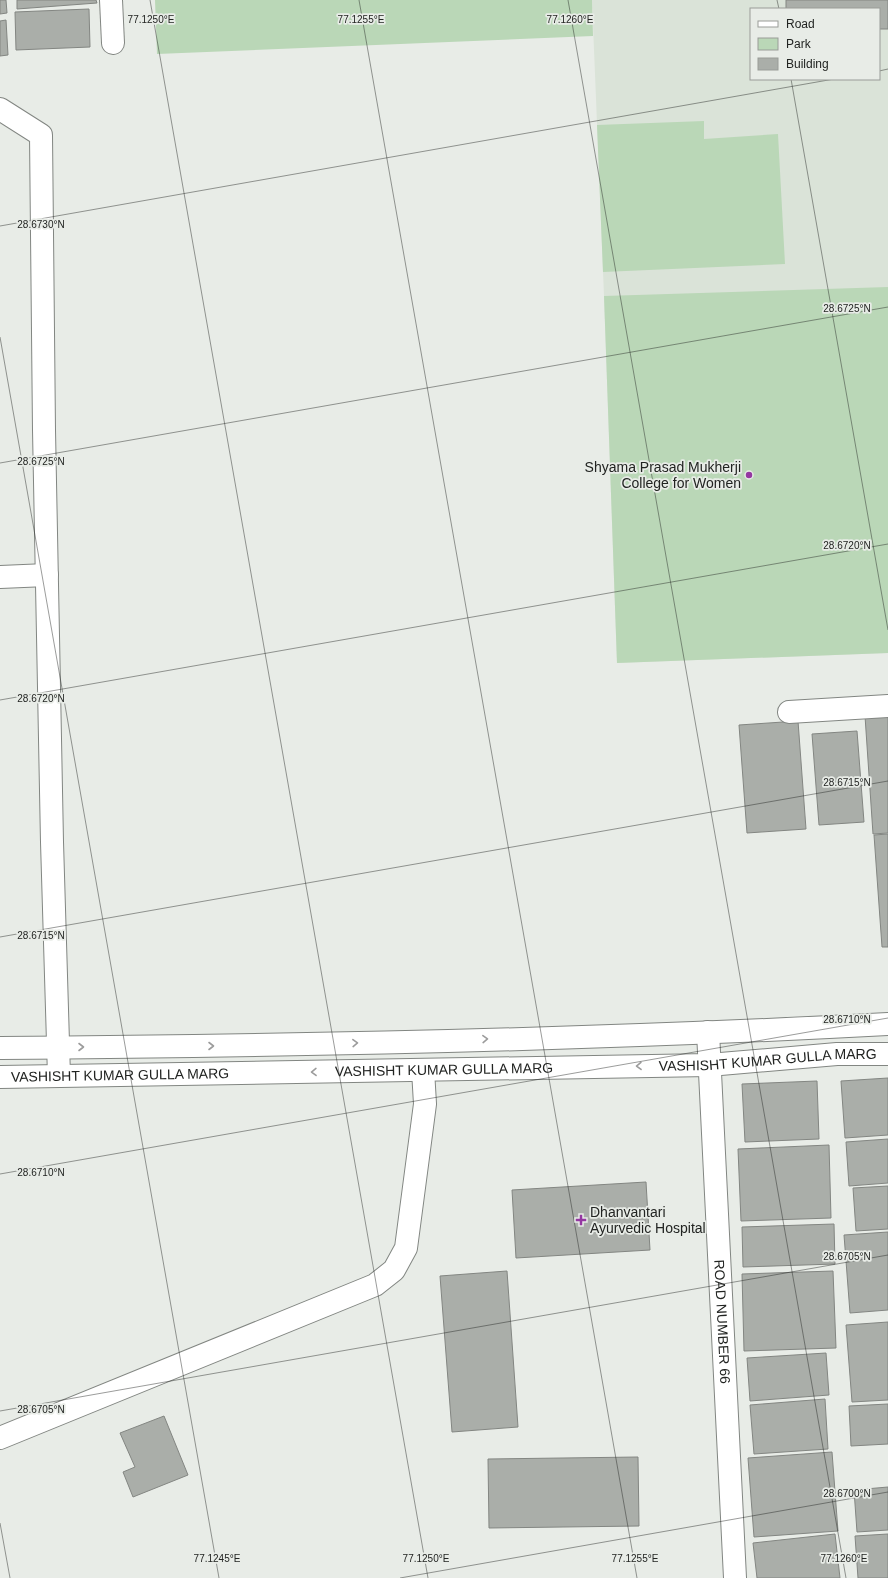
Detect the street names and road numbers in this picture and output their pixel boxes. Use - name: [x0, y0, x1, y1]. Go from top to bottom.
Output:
- street label: VASHISHT KUMAR GULLA MARG: [659, 1046, 877, 1074]
- street label: VASHISHT KUMAR GULLA MARG: [335, 1060, 553, 1079]
- street label: VASHISHT KUMAR GULLA MARG: [11, 1065, 229, 1085]
- street label: ROAD NUMBER 66: [711, 1259, 733, 1384]

